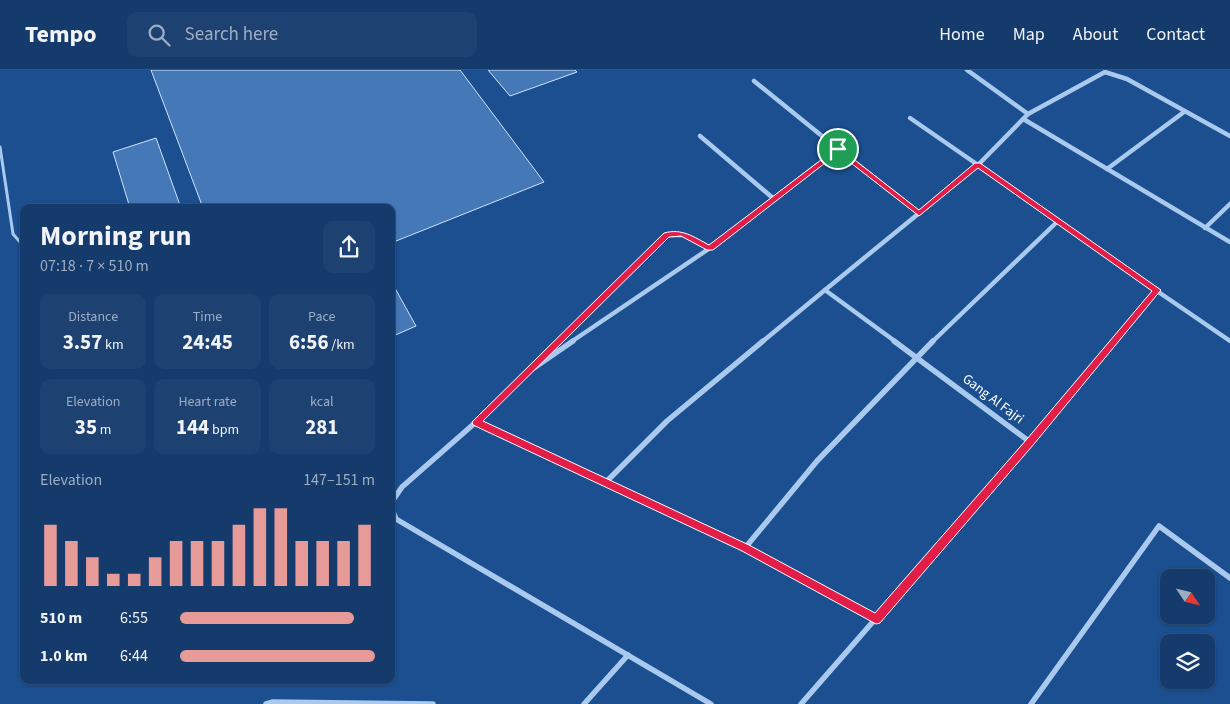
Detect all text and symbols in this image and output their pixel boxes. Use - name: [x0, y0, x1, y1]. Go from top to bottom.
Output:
- search box: [127, 12, 477, 57]
- text: Tempo: [25, 17, 97, 52]
- icon: search: [145, 21, 173, 49]
- text: Search here: [185, 21, 278, 48]
- text: Home: [939, 22, 985, 47]
- text: Map: [1013, 22, 1045, 47]
- text: About: [1073, 22, 1118, 47]
- text: Contact: [1146, 22, 1205, 47]
- pin: [817, 128, 859, 170]
- icon: arrive: [824, 135, 852, 163]
- text: Morning run: [40, 216, 191, 256]
- button: share: [323, 221, 375, 273]
- text: 07:18 · 7 × 510 m: [40, 255, 149, 277]
- text: Distance: [68, 307, 118, 327]
- text: Time: [193, 307, 222, 327]
- text: Pace: [308, 307, 336, 327]
- text: 3.57: [63, 327, 102, 357]
- text: 24:45: [182, 327, 233, 357]
- text: 6:56: [289, 327, 328, 357]
- text: km: [102, 335, 124, 355]
- text: /km: [328, 335, 355, 355]
- street label: Gang Al Fajri: [958, 369, 1028, 429]
- text: Elevation: [66, 392, 120, 412]
- text: Heart rate: [178, 392, 237, 412]
- text: kcal: [310, 392, 334, 412]
- text: 35: [75, 412, 97, 442]
- text: 144: [176, 412, 209, 442]
- text: 281: [305, 412, 338, 442]
- text: m: [97, 420, 111, 440]
- text: bpm: [209, 420, 239, 440]
- text: Elevation: [40, 469, 102, 491]
- text: 147–151 m: [303, 469, 375, 491]
- north arrow: [1160, 569, 1215, 624]
- map controls: [1160, 569, 1215, 689]
- text: 510 m: [40, 607, 82, 629]
- text: 6:55: [120, 607, 148, 629]
- button: layers: [1160, 634, 1215, 689]
- text: 1.0 km: [40, 645, 87, 667]
- text: 6:44: [120, 645, 148, 667]

